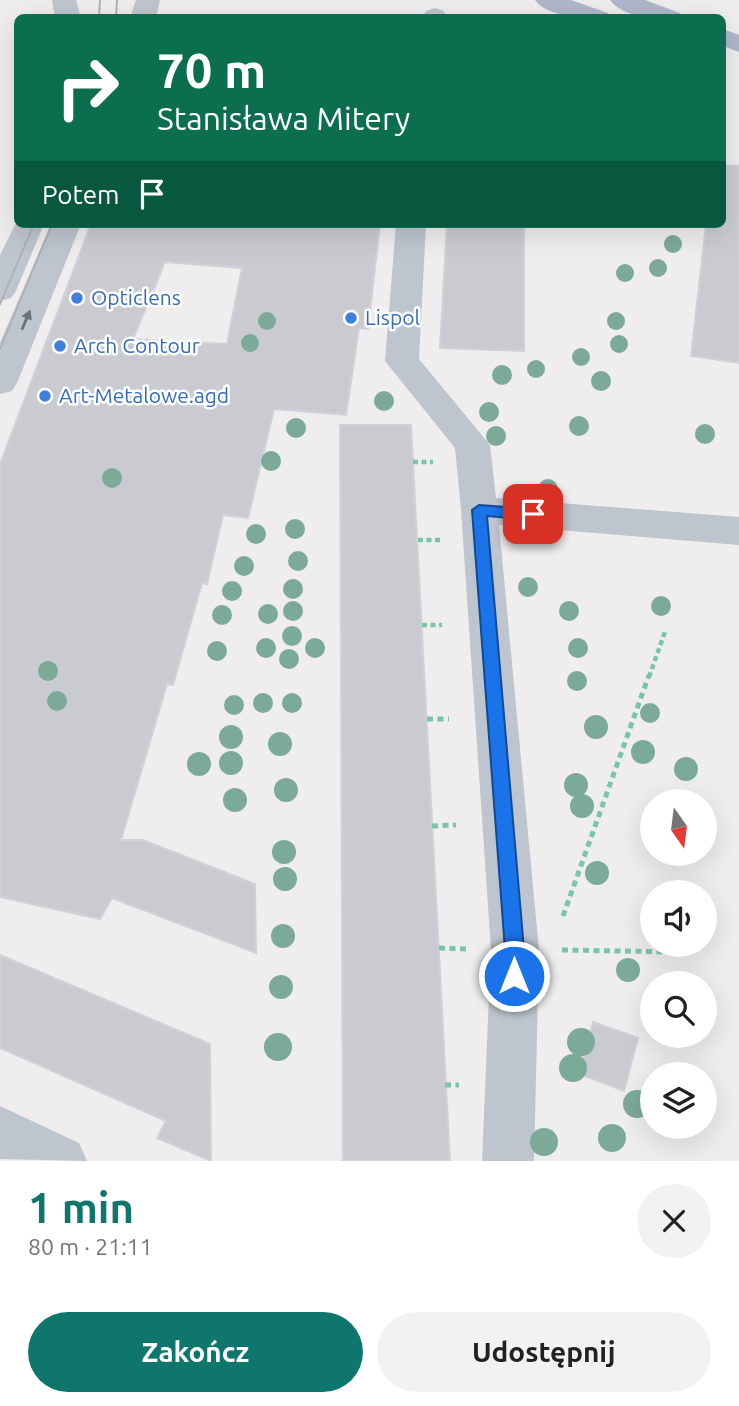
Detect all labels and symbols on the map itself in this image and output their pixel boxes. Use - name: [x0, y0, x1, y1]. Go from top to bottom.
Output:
- place label: Opticlens: [91, 285, 181, 309]
- marker: Opticlens: [69, 290, 85, 306]
- place label: Lispol: [365, 305, 420, 329]
- one-way arrow: [21, 309, 32, 330]
- marker: Lispol: [343, 310, 359, 326]
- place label: Arch Contour: [74, 333, 200, 357]
- marker: Arch Contour: [52, 338, 68, 354]
- place label: Art-Metalowe.agd: [59, 383, 229, 407]
- marker: Art-Metalowe.agd: [37, 388, 53, 404]
- pin: [503, 484, 563, 544]
- north arrow: [640, 789, 718, 866]
- position arrow: [477, 939, 551, 1013]

